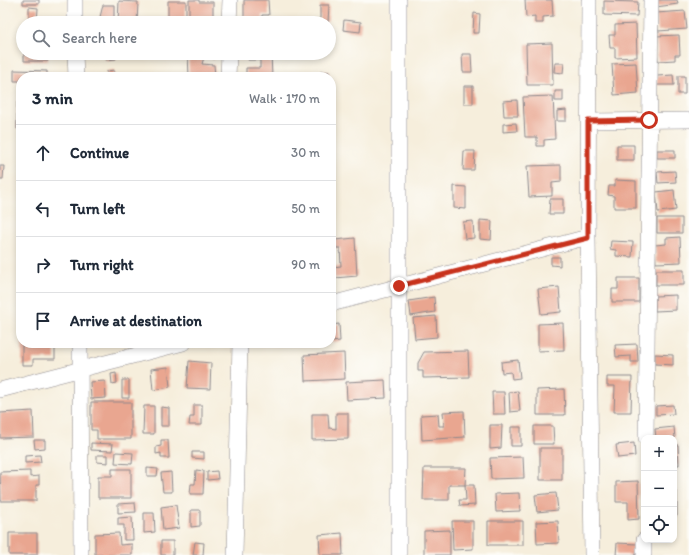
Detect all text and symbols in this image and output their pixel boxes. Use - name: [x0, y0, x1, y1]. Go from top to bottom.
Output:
- search box: [16, 16, 336, 60]
- icon: search: [30, 27, 52, 49]
- text: Search here: [62, 29, 137, 47]
- text: 3 min: [32, 88, 73, 108]
- text: Walk · 170 m: [249, 91, 320, 106]
- route start: [640, 111, 658, 129]
- icon: ahead: [32, 142, 54, 164]
- text: Continue: [70, 144, 129, 162]
- text: 30 m: [291, 145, 320, 160]
- icon: left: [32, 198, 54, 220]
- text: Turn left: [70, 200, 125, 218]
- text: 50 m: [291, 201, 320, 216]
- icon: right: [32, 254, 54, 276]
- text: Turn right: [70, 256, 134, 274]
- text: 90 m: [291, 257, 320, 272]
- route end: [390, 277, 408, 295]
- icon: arrive: [32, 310, 54, 332]
- text: Arrive at destination: [70, 312, 202, 330]
- map controls: [641, 435, 677, 543]
- button: +: [641, 435, 677, 471]
- button: −: [641, 471, 677, 507]
- button: locate: [641, 507, 677, 543]

